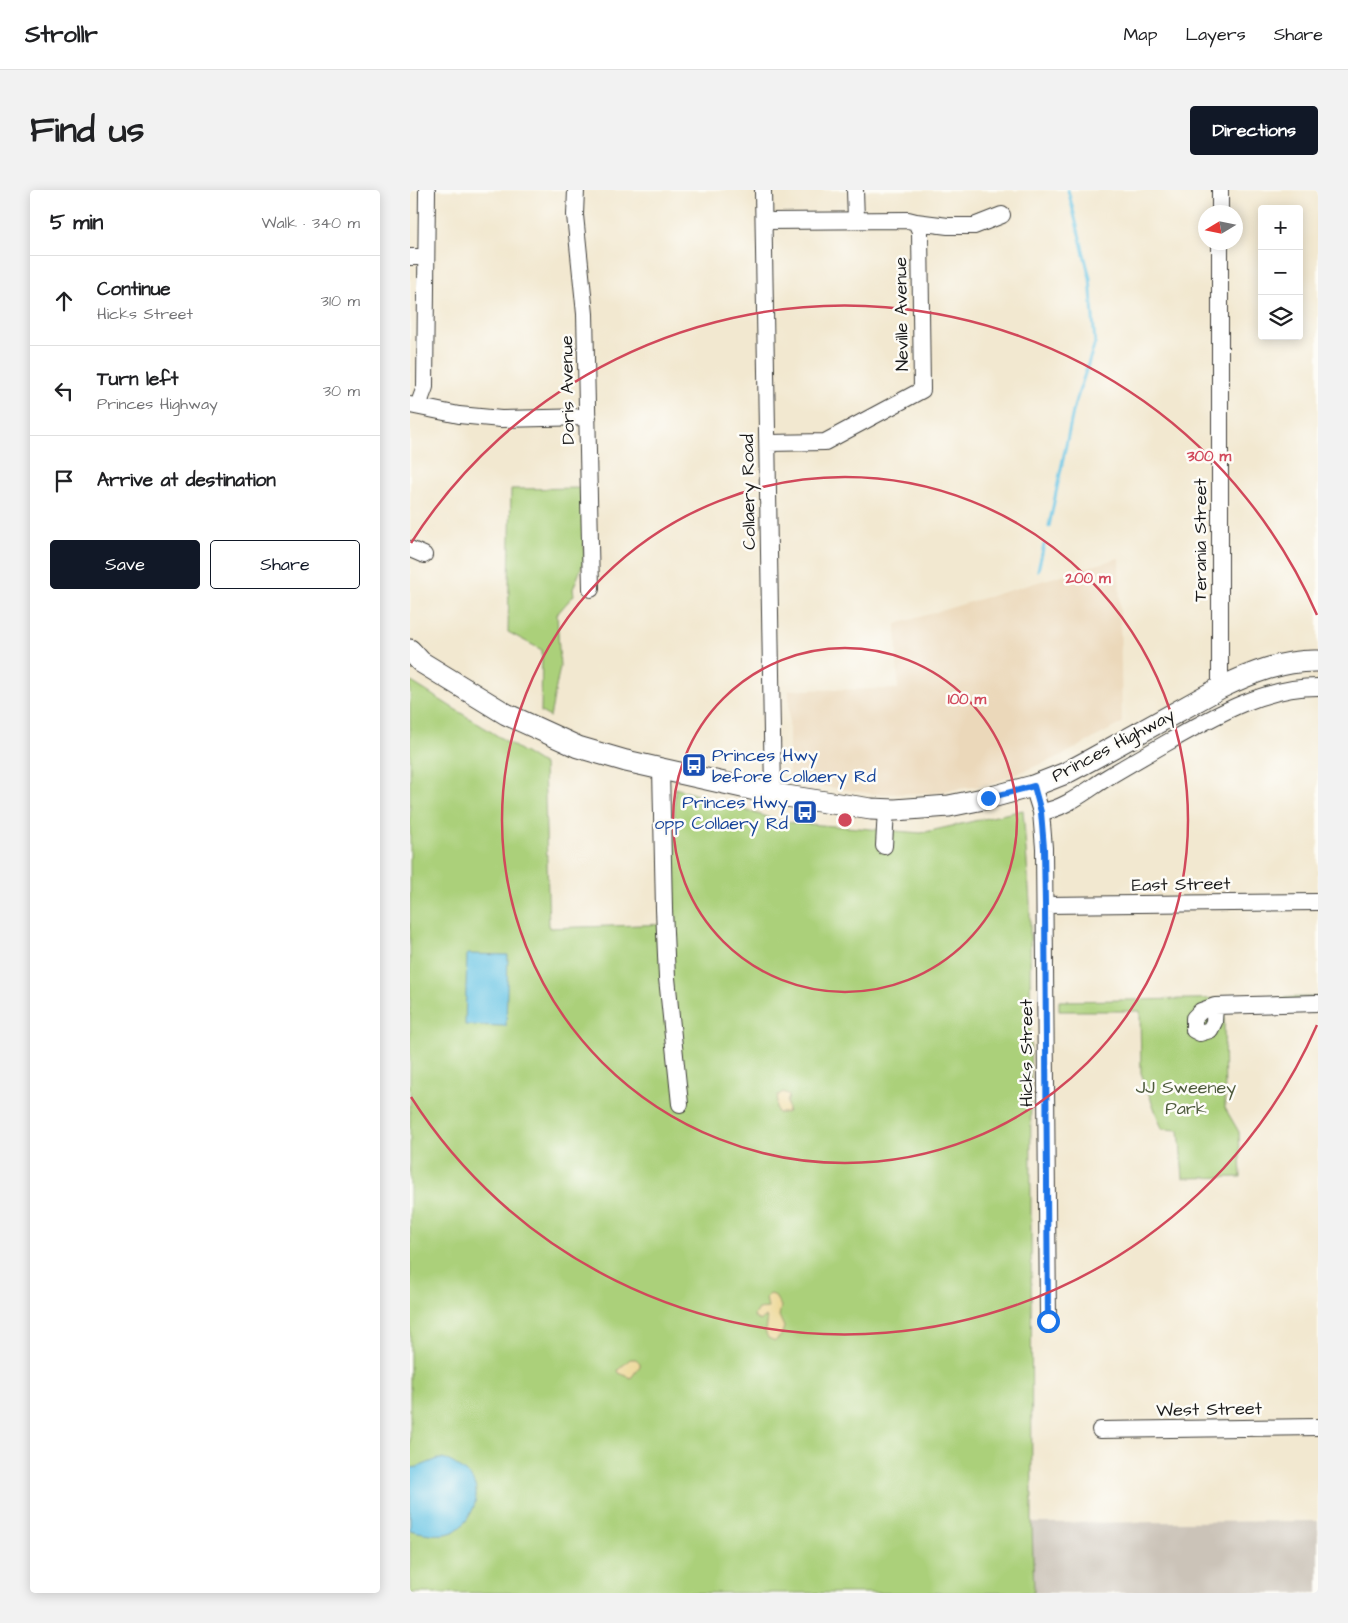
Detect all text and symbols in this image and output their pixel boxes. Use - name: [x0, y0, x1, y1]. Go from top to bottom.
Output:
- text: Strollr: [25, 18, 98, 52]
- text: Map: [1123, 22, 1157, 47]
- text: Layers: [1185, 22, 1246, 47]
- text: Share: [1274, 22, 1323, 47]
- text: Find us: [30, 106, 144, 155]
- button: Directions: [1190, 106, 1318, 155]
- north arrow: [1198, 205, 1243, 250]
- map controls: [1258, 205, 1303, 340]
- button: +: [1258, 205, 1303, 250]
- text: 5 min: [50, 208, 103, 237]
- text: Walk · 340 m: [261, 212, 360, 234]
- button: −: [1258, 250, 1303, 295]
- street label: Neville Avenue: [888, 256, 915, 371]
- text: Continue: [97, 276, 171, 303]
- icon: ahead: [50, 287, 78, 315]
- text: 310 m: [321, 290, 360, 312]
- button: layers: [1258, 295, 1303, 340]
- text: Hicks Street: [97, 303, 193, 325]
- street label: Doris Avenue: [554, 335, 581, 445]
- text: Turn left: [97, 366, 178, 393]
- icon: left: [50, 377, 78, 405]
- text: 30 m: [323, 380, 360, 402]
- text: Princes Highway: [97, 393, 218, 415]
- street label: Collaery Road: [735, 434, 763, 550]
- text: 300 m: [1186, 446, 1231, 467]
- icon: arrive: [50, 467, 78, 495]
- text: Arrive at destination: [97, 467, 276, 494]
- street label: Terania Street: [1188, 477, 1213, 602]
- button: Save: [50, 540, 200, 589]
- button: Share: [210, 540, 360, 589]
- text: 200 m: [1064, 568, 1111, 589]
- text: 100 m: [948, 689, 987, 710]
- street label: Princes Highway: [1047, 702, 1180, 789]
- place label: Princes Hwy before Collaery Rd: [712, 743, 876, 790]
- bus stop icon: Princes Hwy before Collaery Rd: [681, 752, 707, 778]
- route end: [977, 787, 1000, 810]
- place label: Princes Hwy opp Collaery Rd: [654, 790, 788, 837]
- bus stop icon: Princes Hwy opp Collaery Rd: [792, 799, 818, 825]
- centre of rings: [836, 811, 854, 829]
- street label: East Street: [1131, 871, 1231, 898]
- street label: Hicks Street: [1014, 998, 1039, 1107]
- park label: JJ Sweeney Park: [1136, 1075, 1236, 1121]
- route start: [1037, 1310, 1060, 1333]
- street label: West Street: [1156, 1396, 1263, 1423]

